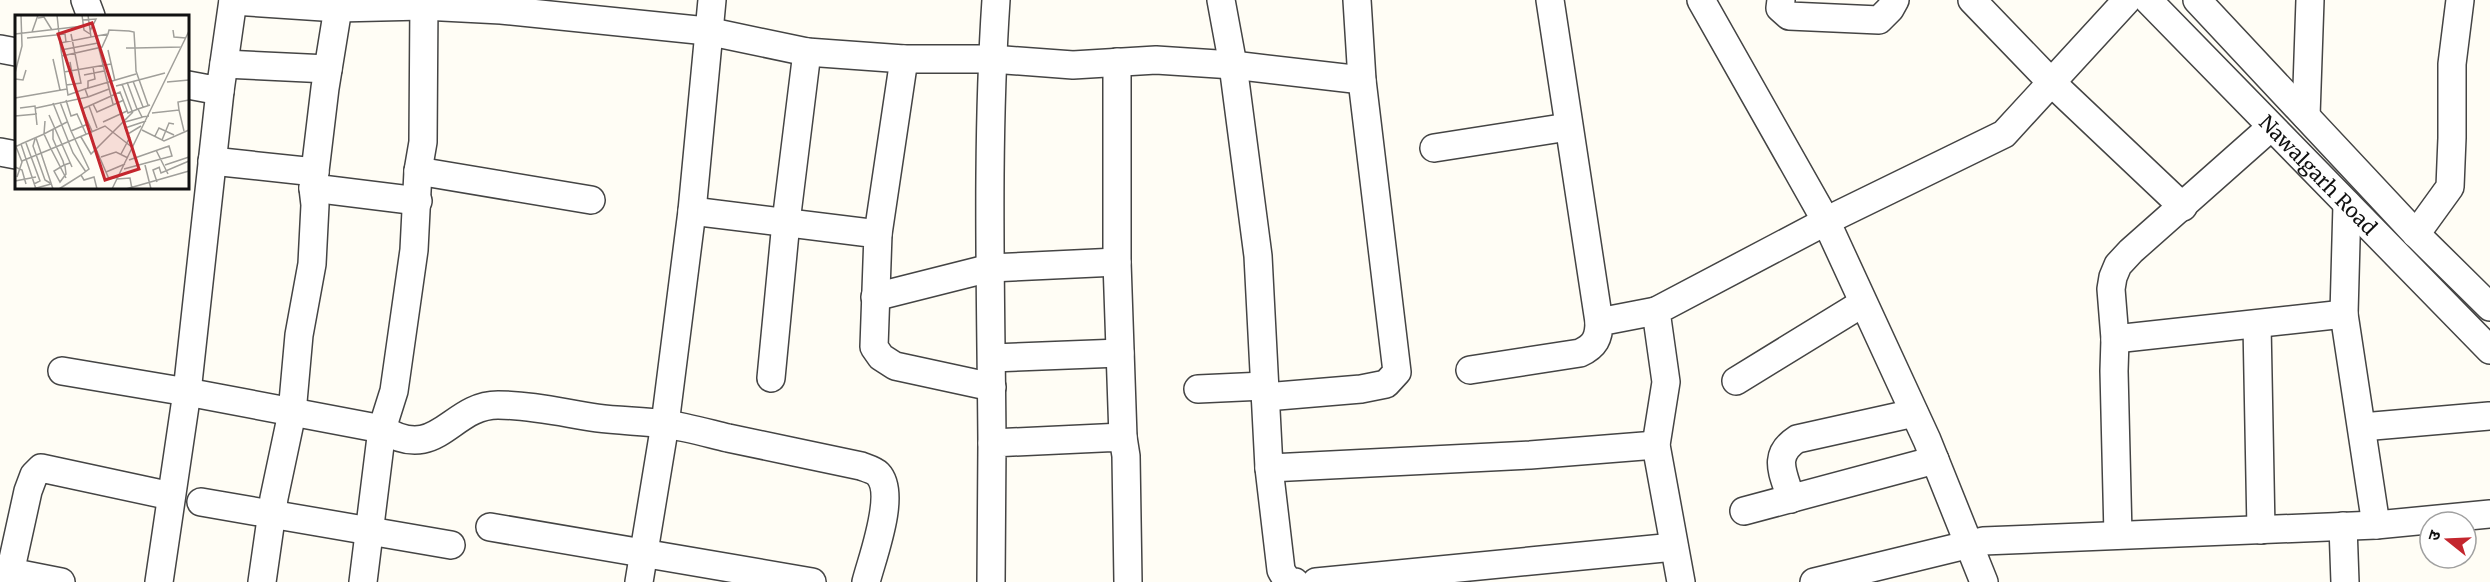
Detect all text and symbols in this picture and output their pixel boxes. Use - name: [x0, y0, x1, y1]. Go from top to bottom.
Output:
- inset map: [15, 15, 189, 189]
- street label: Nawalgarh Road: [2255, 109, 2382, 240]
- north arrow: [2418, 510, 2478, 570]
- text: उ: [2423, 527, 2445, 543]

